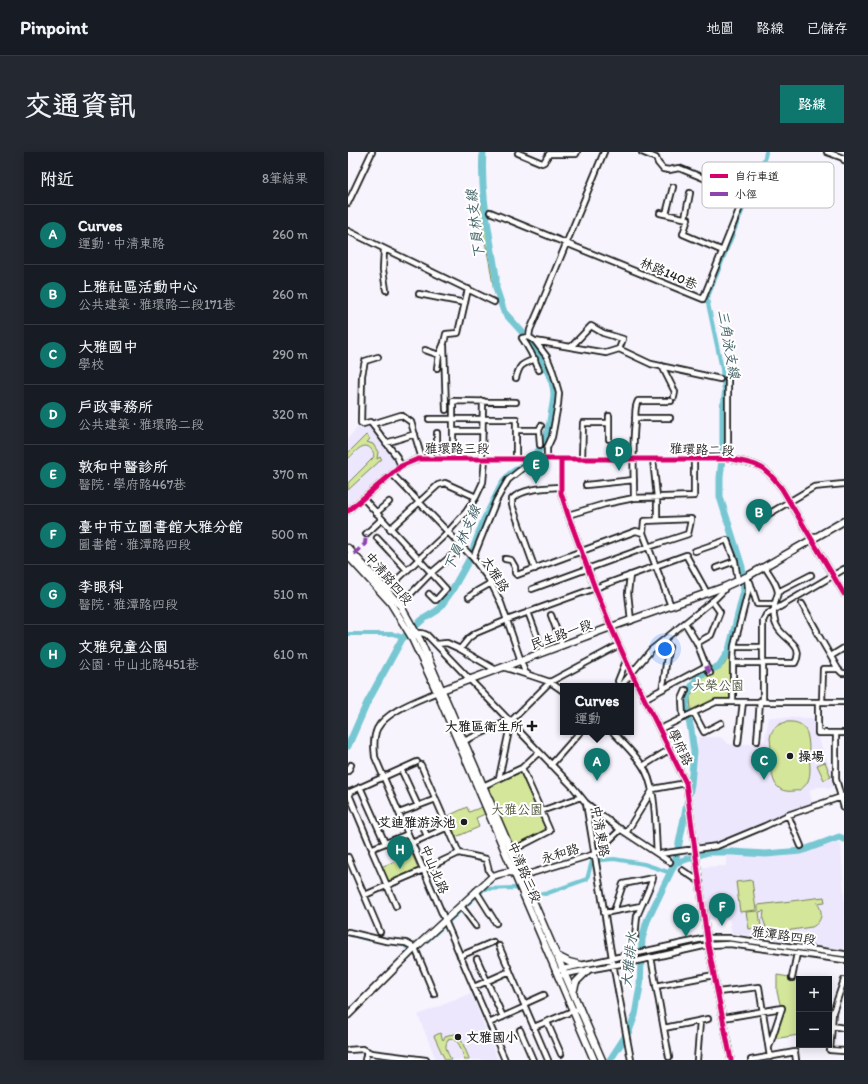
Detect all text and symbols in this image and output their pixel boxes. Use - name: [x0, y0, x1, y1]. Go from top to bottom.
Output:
- text: Pinpoint: [20, 16, 88, 39]
- text: 地圖: [706, 20, 734, 37]
- text: 路線: [756, 20, 784, 37]
- text: 已儲存: [806, 20, 848, 37]
- button: 路線: [780, 85, 844, 123]
- text: 交通資訊: [24, 88, 136, 122]
- legend: [702, 162, 834, 208]
- text: 附近: [40, 169, 74, 189]
- text: 自行車道: [735, 170, 779, 183]
- text: 8筆結果: [262, 171, 308, 186]
- water label: 下員林支線: [463, 187, 488, 260]
- text: 小徑: [735, 188, 757, 201]
- text: Curves: [78, 217, 123, 235]
- text: A: [49, 227, 57, 242]
- text: 260 m: [272, 227, 308, 242]
- text: 運動 · 中清東路: [78, 236, 165, 251]
- street label: 林路140巷: [638, 255, 700, 292]
- text: 上雅社區活動中心: [78, 278, 198, 296]
- text: B: [49, 287, 57, 302]
- text: 260 m: [272, 287, 308, 302]
- text: 公共建築 · 雅環路二段171巷: [78, 297, 235, 312]
- water label: 三角泳支線: [714, 308, 743, 381]
- text: 大雅國中: [78, 338, 138, 356]
- text: C: [49, 347, 57, 362]
- text: 290 m: [272, 347, 308, 362]
- text: 學校: [78, 357, 104, 372]
- text: 戶政事務所: [78, 398, 153, 416]
- text: D: [49, 407, 57, 422]
- text: 320 m: [272, 407, 308, 422]
- text: 公共建築 · 雅環路二段: [78, 417, 204, 432]
- pin: D: [606, 438, 632, 471]
- street label: 雅環路三段: [424, 441, 490, 456]
- street label: 雅環路二段: [669, 441, 735, 458]
- pin: E: [523, 451, 549, 484]
- text: 敦和中醫診所: [78, 458, 168, 476]
- text: E: [49, 467, 57, 482]
- text: 370 m: [273, 467, 308, 482]
- text: 醫院 · 學府路467巷: [78, 477, 186, 492]
- pin: B: [746, 499, 772, 532]
- water label: 下員林支線: [440, 502, 485, 574]
- text: 臺中市立圖書館大雅分館: [78, 518, 243, 536]
- text: F: [50, 527, 56, 542]
- text: 500 m: [271, 527, 308, 542]
- text: 圖書館 · 雅潭路四段: [78, 537, 191, 552]
- street label: 中清路四段: [362, 549, 416, 608]
- street label: 大雅路: [479, 554, 512, 595]
- text: 李眼科: [78, 578, 123, 596]
- text: G: [49, 587, 57, 602]
- text: 510 m: [273, 587, 308, 602]
- text: 醫院 · 雅潭路四段: [78, 597, 178, 612]
- street label: 民生路一段: [528, 616, 594, 653]
- text: 文雅兒童公園: [78, 638, 168, 656]
- your location: [655, 639, 675, 659]
- text: H: [49, 647, 58, 662]
- text: 610 m: [273, 647, 308, 662]
- text: 公園 · 中山北路451巷: [78, 657, 199, 672]
- park label: 大榮公園: [692, 678, 744, 693]
- popup: [560, 683, 634, 735]
- text: Curves: [575, 692, 619, 710]
- text: 運動: [575, 711, 601, 726]
- place label: 大雅區衛生所: [445, 719, 523, 734]
- marker: 大雅區衛生所: [526, 720, 538, 732]
- street label: 學府路: [665, 726, 696, 768]
- pin: C: [751, 747, 777, 780]
- pin: A: [584, 748, 610, 781]
- place label: 操場: [798, 749, 824, 764]
- marker: 操場: [785, 751, 795, 761]
- park label: 大雅公園: [491, 802, 543, 817]
- street label: 中清東路: [589, 804, 612, 858]
- place label: 艾迪雅游泳池: [378, 815, 456, 830]
- marker: 艾迪雅游泳池: [459, 817, 469, 827]
- pin: H: [387, 836, 413, 869]
- street label: 中清路三段: [505, 839, 544, 905]
- street label: 永和路: [539, 841, 581, 866]
- street label: 中山北路: [417, 842, 452, 896]
- pin: F: [709, 893, 735, 926]
- pin: G: [673, 904, 699, 937]
- street label: 雅潭路四段: [751, 924, 817, 947]
- water label: 大雅排水: [618, 930, 641, 989]
- map controls: [796, 976, 832, 1048]
- button: +: [796, 976, 832, 1012]
- button: −: [796, 1012, 832, 1048]
- place label: 文雅國小: [466, 1030, 518, 1045]
- marker: 文雅國小: [453, 1032, 463, 1042]

